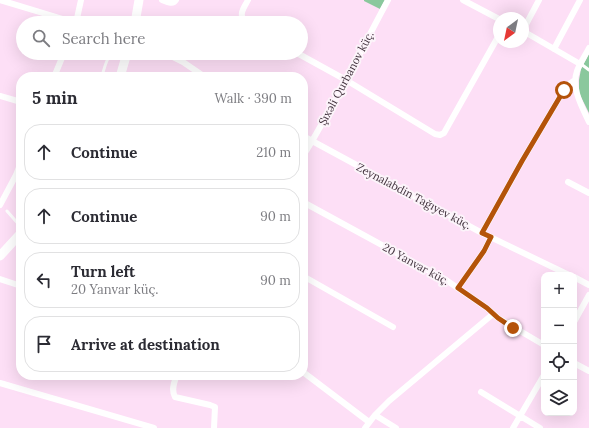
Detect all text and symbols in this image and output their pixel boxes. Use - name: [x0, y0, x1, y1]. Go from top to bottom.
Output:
- north arrow: [493, 12, 529, 48]
- search box: [16, 16, 308, 60]
- icon: search: [30, 27, 52, 49]
- street label: Şıxəli Qurbanov küç.: [315, 28, 377, 128]
- text: Search here: [62, 29, 145, 48]
- route start: [555, 81, 573, 99]
- text: 5 min: [32, 87, 78, 109]
- text: Walk · 390 m: [214, 90, 292, 107]
- icon: ahead: [33, 141, 55, 163]
- text: Continue: [71, 143, 137, 162]
- text: 210 m: [256, 144, 291, 161]
- street label: Zeynalabdin Tağıyev küç.: [354, 160, 474, 232]
- icon: ahead: [33, 205, 55, 227]
- text: Continue: [71, 207, 137, 226]
- text: 90 m: [260, 208, 291, 225]
- street label: 20 Yanvar küç.: [380, 240, 452, 288]
- text: Turn left: [71, 262, 135, 281]
- icon: left: [33, 269, 55, 291]
- text: 90 m: [260, 272, 291, 289]
- map controls: [541, 272, 577, 416]
- button: +: [541, 272, 577, 308]
- text: 20 Yanvar küç.: [71, 281, 159, 298]
- button: −: [541, 308, 577, 344]
- route end: [504, 319, 522, 337]
- icon: arrive: [33, 333, 55, 355]
- text: Arrive at destination: [71, 335, 220, 354]
- button: locate: [541, 344, 577, 380]
- button: layers: [541, 380, 577, 416]

